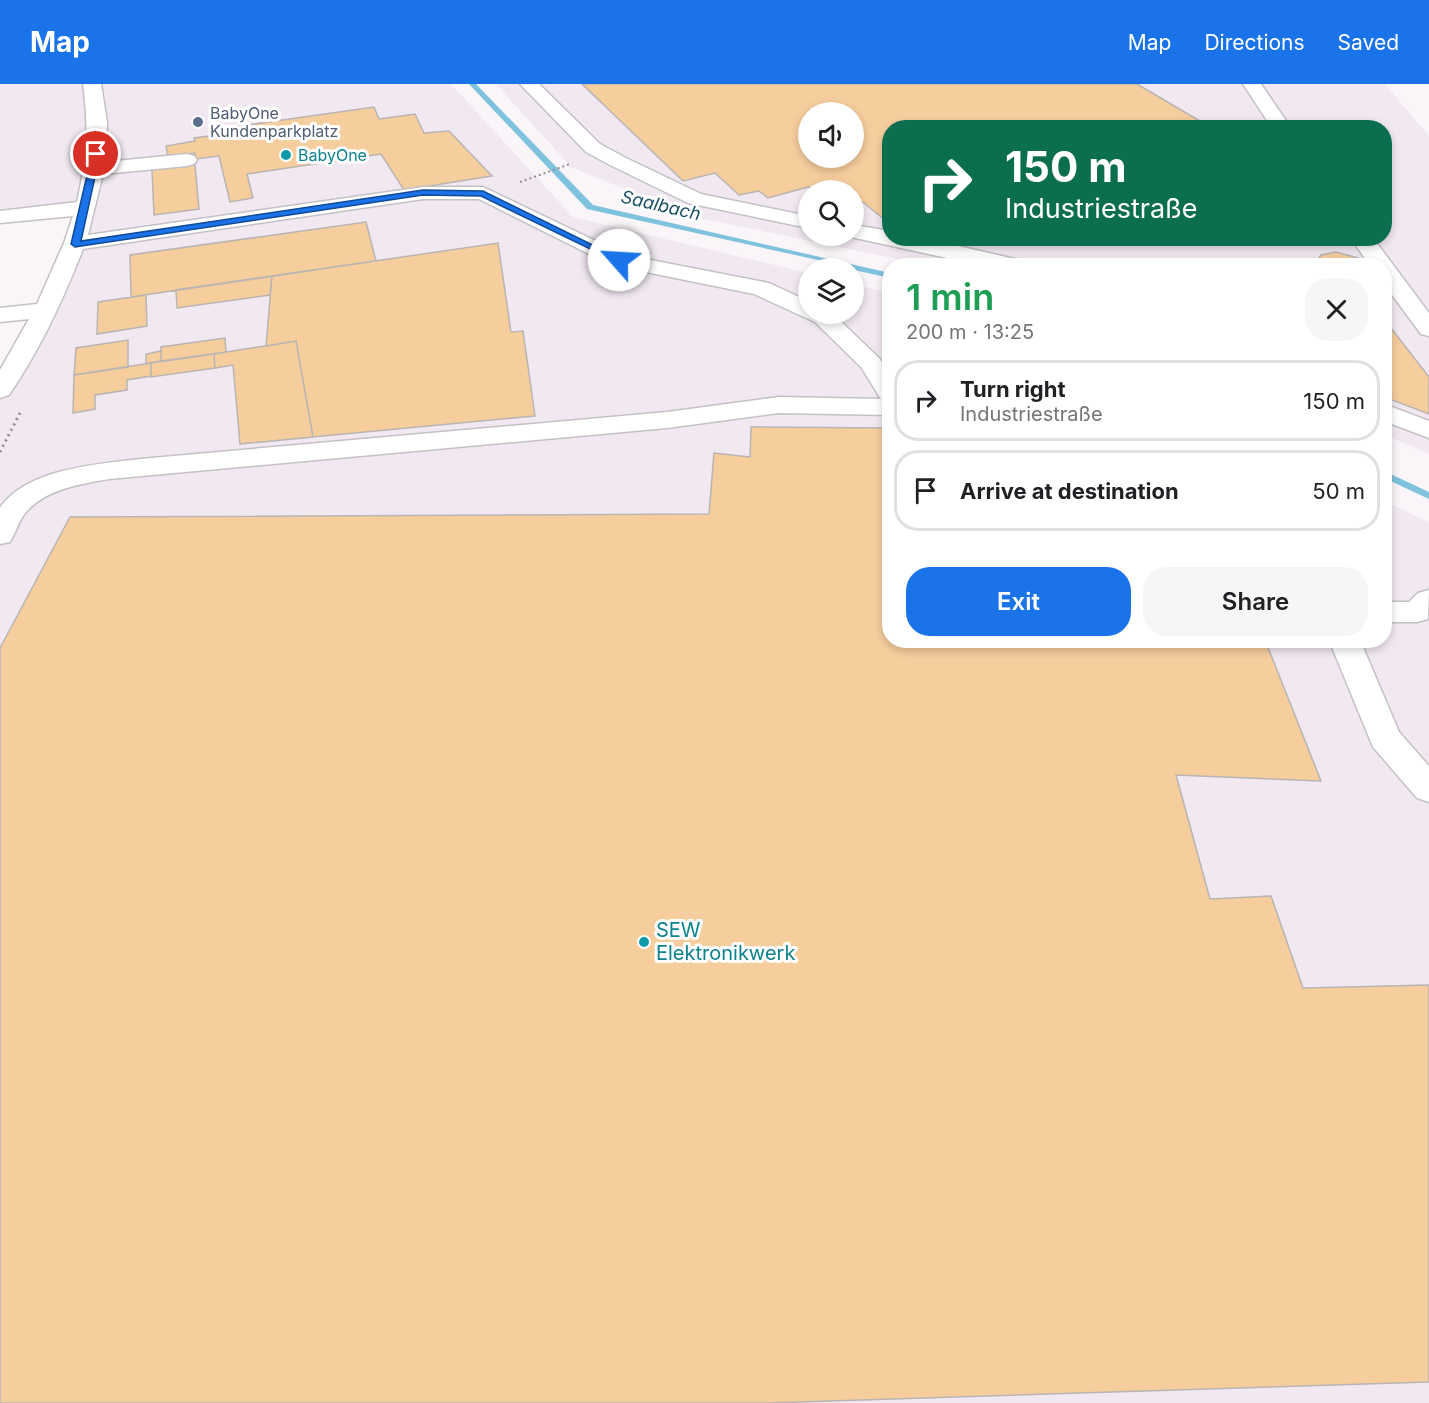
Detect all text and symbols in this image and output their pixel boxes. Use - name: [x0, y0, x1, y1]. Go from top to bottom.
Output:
- text: Map: [30, 25, 90, 59]
- text: Map: [1128, 30, 1171, 55]
- text: Directions: [1204, 30, 1305, 55]
- text: Saved: [1338, 30, 1399, 55]
- map controls: [798, 102, 864, 324]
- button: sound: [798, 102, 864, 168]
- place label: BabyOne Kundenparkplatz: [210, 103, 338, 141]
- marker: BabyOne Kundenparkplatz: [191, 115, 205, 129]
- pin: [70, 128, 121, 179]
- icon: arrive: [79, 137, 112, 170]
- text: 150 m: [1005, 141, 1127, 192]
- icon: right: [906, 144, 984, 222]
- place label: BabyOne: [298, 145, 367, 165]
- marker: BabyOne: [279, 148, 293, 162]
- button: search: [798, 180, 864, 246]
- water label: Saalbach: [619, 186, 703, 224]
- text: Industriestraße: [1005, 192, 1197, 225]
- position arrow: [587, 228, 651, 292]
- button: layers: [798, 258, 864, 324]
- text: 1 min: [906, 275, 994, 319]
- button: close: [1305, 278, 1368, 341]
- text: 200 m · 13:25: [906, 320, 1034, 344]
- text: Turn right: [960, 376, 1066, 402]
- icon: right: [909, 384, 942, 417]
- text: 150 m: [1303, 388, 1365, 414]
- text: Industriestraße: [960, 402, 1103, 426]
- icon: arrive: [909, 474, 942, 507]
- text: Arrive at destination: [960, 478, 1179, 504]
- text: 50 m: [1312, 478, 1365, 504]
- button: Exit: [906, 567, 1131, 636]
- button: Share: [1143, 567, 1368, 636]
- place label: SEW Elektronikwerk: [656, 918, 795, 965]
- marker: SEW Elektronikwerk: [637, 935, 651, 949]

